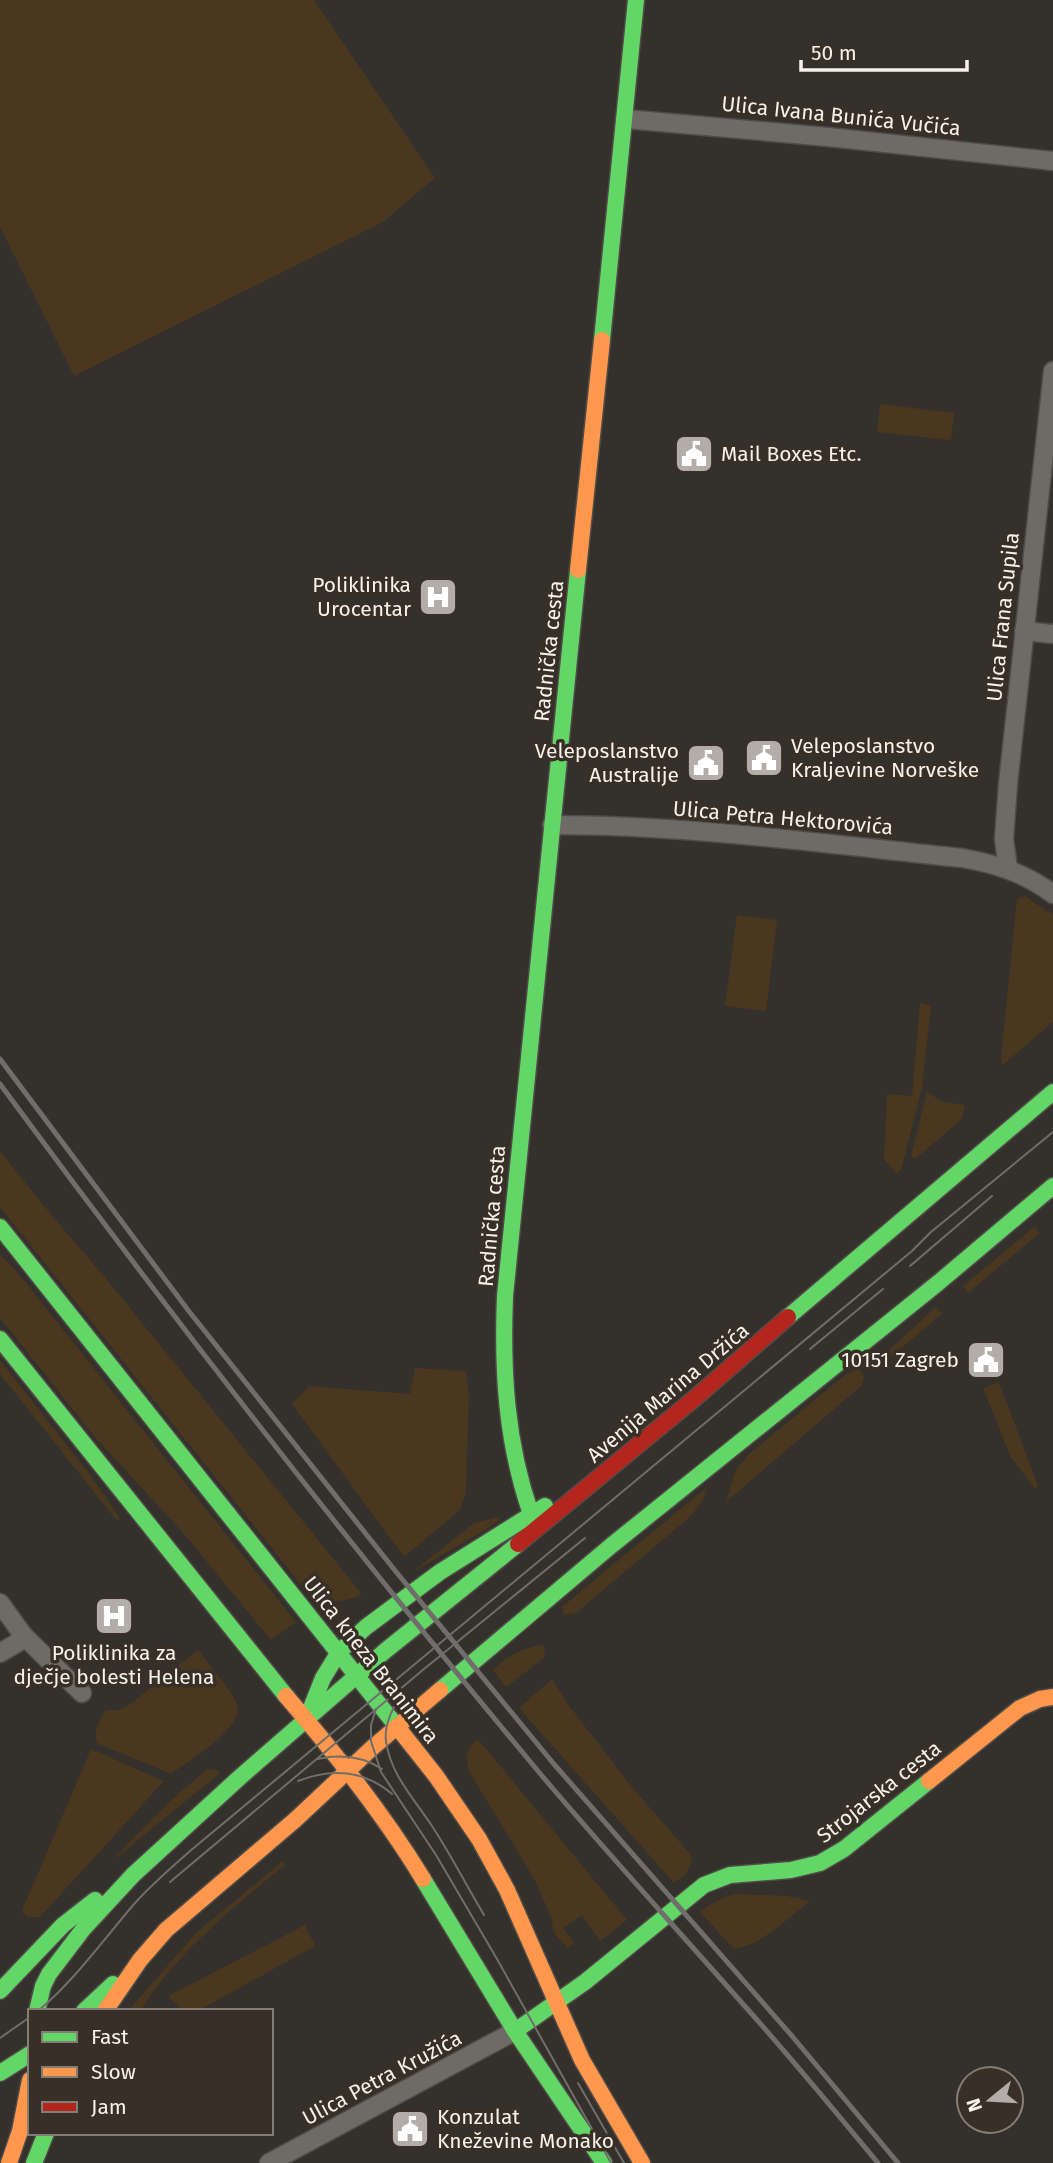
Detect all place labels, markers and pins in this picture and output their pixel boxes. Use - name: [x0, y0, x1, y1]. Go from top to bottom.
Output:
- public building icon: Mail Boxes Etc.: [673, 433, 715, 475]
- place label: Mail Boxes Etc.: [721, 441, 862, 467]
- place label: Poliklinika Urocentar: [312, 572, 411, 622]
- hospital icon: Poliklinika Urocentar: [417, 576, 459, 618]
- place label: Veleposlanstvo Kraljevine Norveške: [791, 733, 979, 783]
- public building icon: Veleposlanstvo Kraljevine Norveške: [743, 737, 785, 779]
- place label: Veleposlanstvo Australije: [535, 738, 679, 788]
- public building icon: Veleposlanstvo Australije: [685, 742, 727, 784]
- public building icon: 10151 Zagreb: [965, 1339, 1007, 1381]
- place label: 10151 Zagreb: [841, 1347, 959, 1373]
- hospital icon: Poliklinika za dječje bolesti Helena: [93, 1595, 135, 1637]
- place label: Poliklinika za dječje bolesti Helena: [14, 1640, 214, 1690]
- place label: Konzulat Kneževine Monako: [437, 2104, 614, 2154]
- public building icon: Konzulat Kneževine Monako: [389, 2108, 431, 2150]

